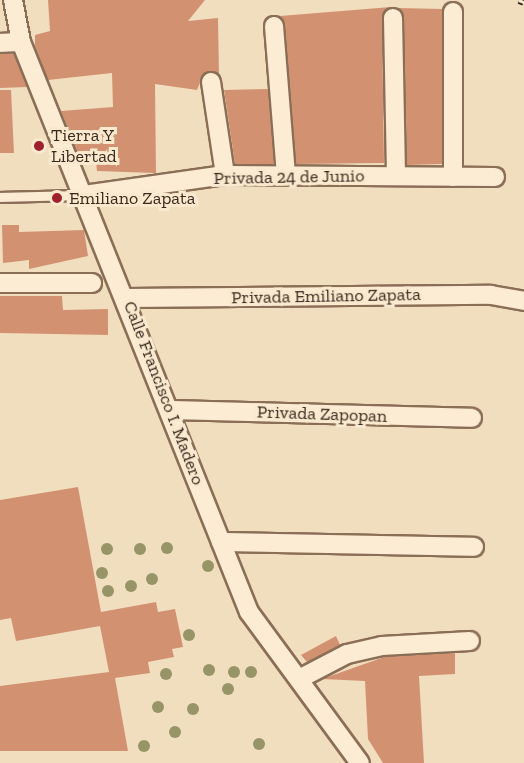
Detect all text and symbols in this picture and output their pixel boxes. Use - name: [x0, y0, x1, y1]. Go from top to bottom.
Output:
- place label: Tierra Y Libertad: [51, 125, 117, 168]
- marker: Tierra Y Libertad: [32, 139, 46, 153]
- street label: Privada 24 de Junio: [213, 165, 365, 189]
- place label: Emiliano Zapata: [69, 187, 195, 209]
- marker: Emiliano Zapata: [50, 191, 64, 205]
- street label: Privada Emiliano Zapata: [231, 284, 421, 308]
- street label: Calle Francisco I. Madero: [119, 298, 209, 488]
- street label: Privada Zapopan: [256, 401, 388, 427]

